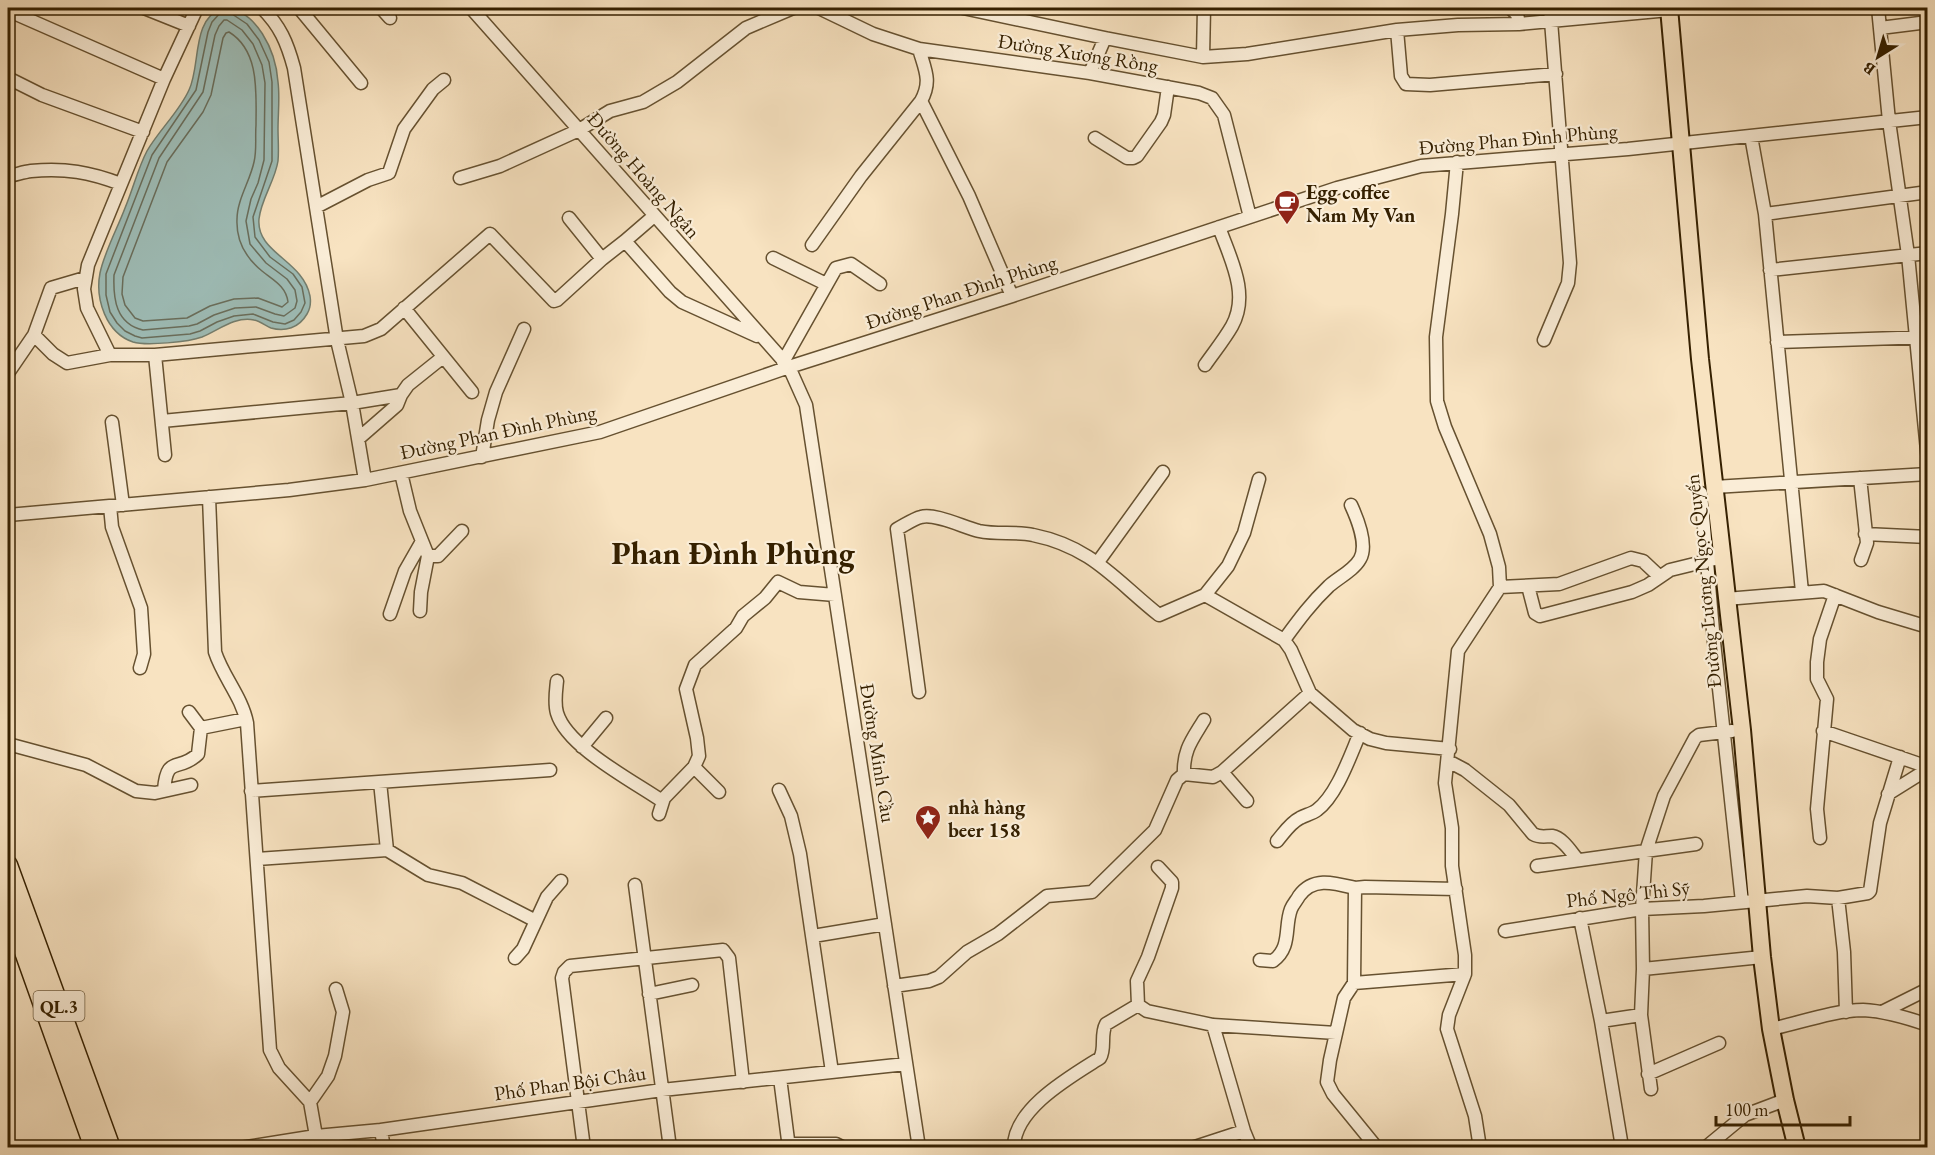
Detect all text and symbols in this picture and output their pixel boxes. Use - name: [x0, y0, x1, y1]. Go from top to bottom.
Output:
- north arrow: [1848, 27, 1908, 87]
- street label: Đường Xương Rồng: [996, 28, 1160, 79]
- text: B: [1859, 57, 1880, 80]
- street label: Đường Hoàng Ngân: [582, 106, 706, 244]
- street label: Đường Phan Đình Phùng: [1417, 117, 1619, 161]
- place label: Egg coffee Nam My Van: [1306, 179, 1415, 228]
- cafe icon: Egg coffee Nam My Van: [1272, 188, 1302, 226]
- street label: Đường Phan Đình Phùng: [862, 249, 1060, 335]
- street label: Đường Phan Đình Phùng: [398, 398, 599, 465]
- street label: Đường Lương Ngọc Quyến: [1679, 472, 1727, 689]
- district label: Phan Đình Phùng: [611, 532, 856, 574]
- street label: Đường Minh Cầu: [854, 682, 902, 825]
- place label: nhà hàng beer 158: [948, 794, 1026, 843]
- place icon: nhà hàng beer 158: [913, 803, 943, 841]
- street label: Phố Ngô Thì Sỹ: [1565, 875, 1691, 913]
- road number: QL.3: [34, 991, 84, 1021]
- street label: Phố Phan Bội Châu: [493, 1059, 648, 1106]
- scale bar: [1716, 1089, 1850, 1127]
- text: 100 m: [1725, 1098, 1769, 1121]

